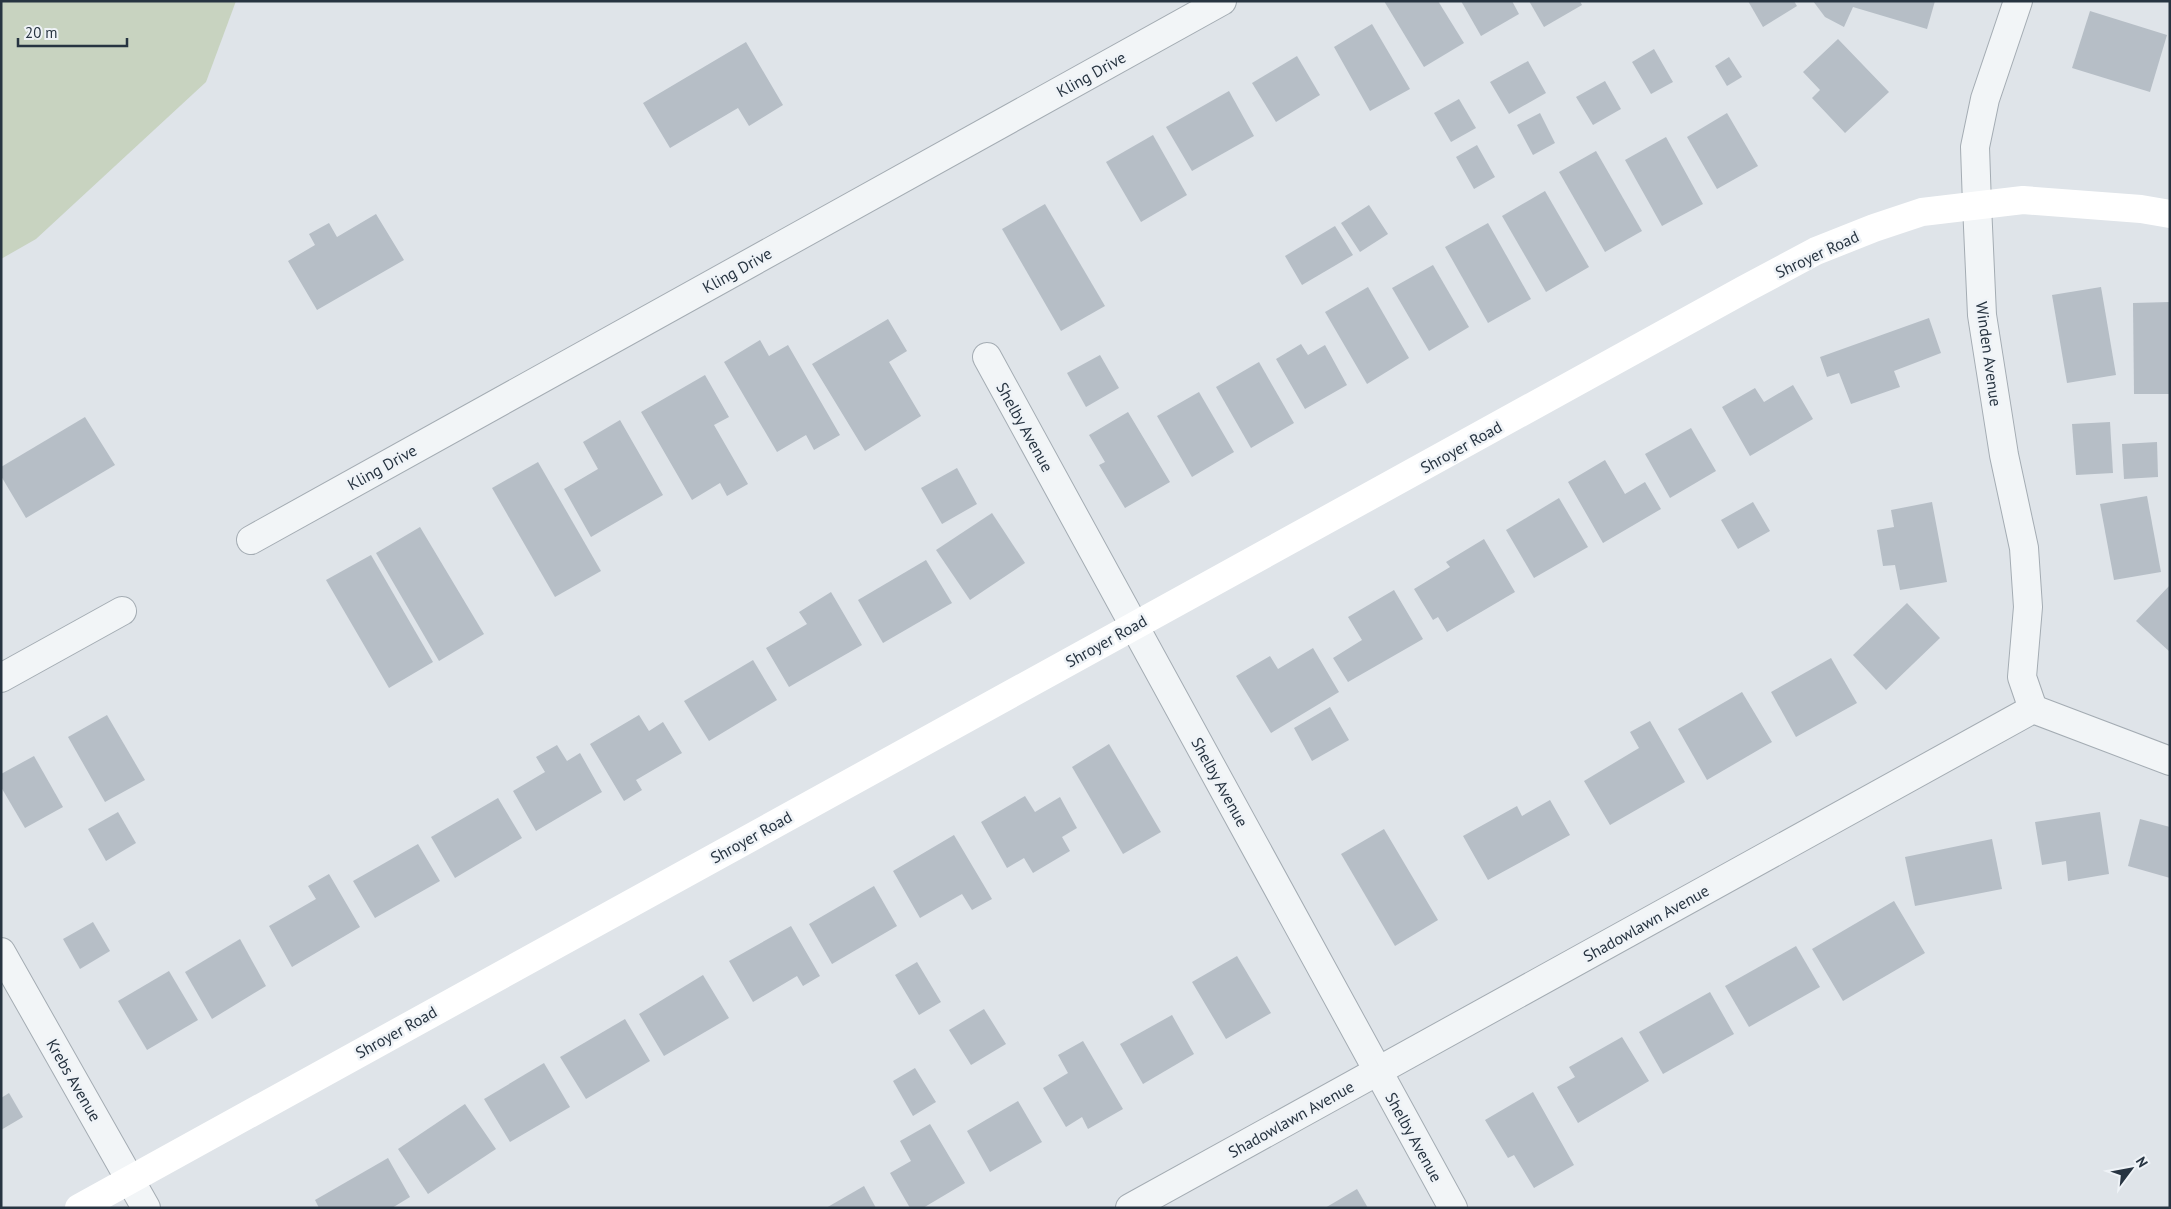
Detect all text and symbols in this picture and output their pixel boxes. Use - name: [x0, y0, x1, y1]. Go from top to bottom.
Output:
- scale bar: [18, 15, 126, 47]
- text: 20 m: [25, 23, 58, 42]
- street label: Kling Drive: [1053, 47, 1129, 101]
- street label: Shroyer Road: [1772, 226, 1862, 282]
- street label: Kling Drive: [699, 243, 775, 297]
- street label: Winden Avenue: [1972, 300, 2006, 408]
- street label: Shelby Avenue: [992, 379, 1058, 475]
- street label: Shroyer Road: [1417, 416, 1505, 478]
- street label: Kling Drive: [344, 440, 420, 494]
- street label: Shroyer Road: [1062, 610, 1150, 672]
- street label: Shelby Avenue: [1187, 734, 1253, 830]
- street label: Shroyer Road: [707, 806, 795, 868]
- street label: Shadowlawn Avenue: [1580, 880, 1712, 966]
- street label: Shroyer Road: [352, 1001, 440, 1063]
- street label: Krebs Avenue: [42, 1035, 106, 1125]
- street label: Shadowlawn Avenue: [1225, 1076, 1357, 1162]
- street label: Shelby Avenue: [1381, 1089, 1447, 1185]
- north arrow: [2106, 1144, 2156, 1194]
- text: N: [2132, 1153, 2152, 1171]

